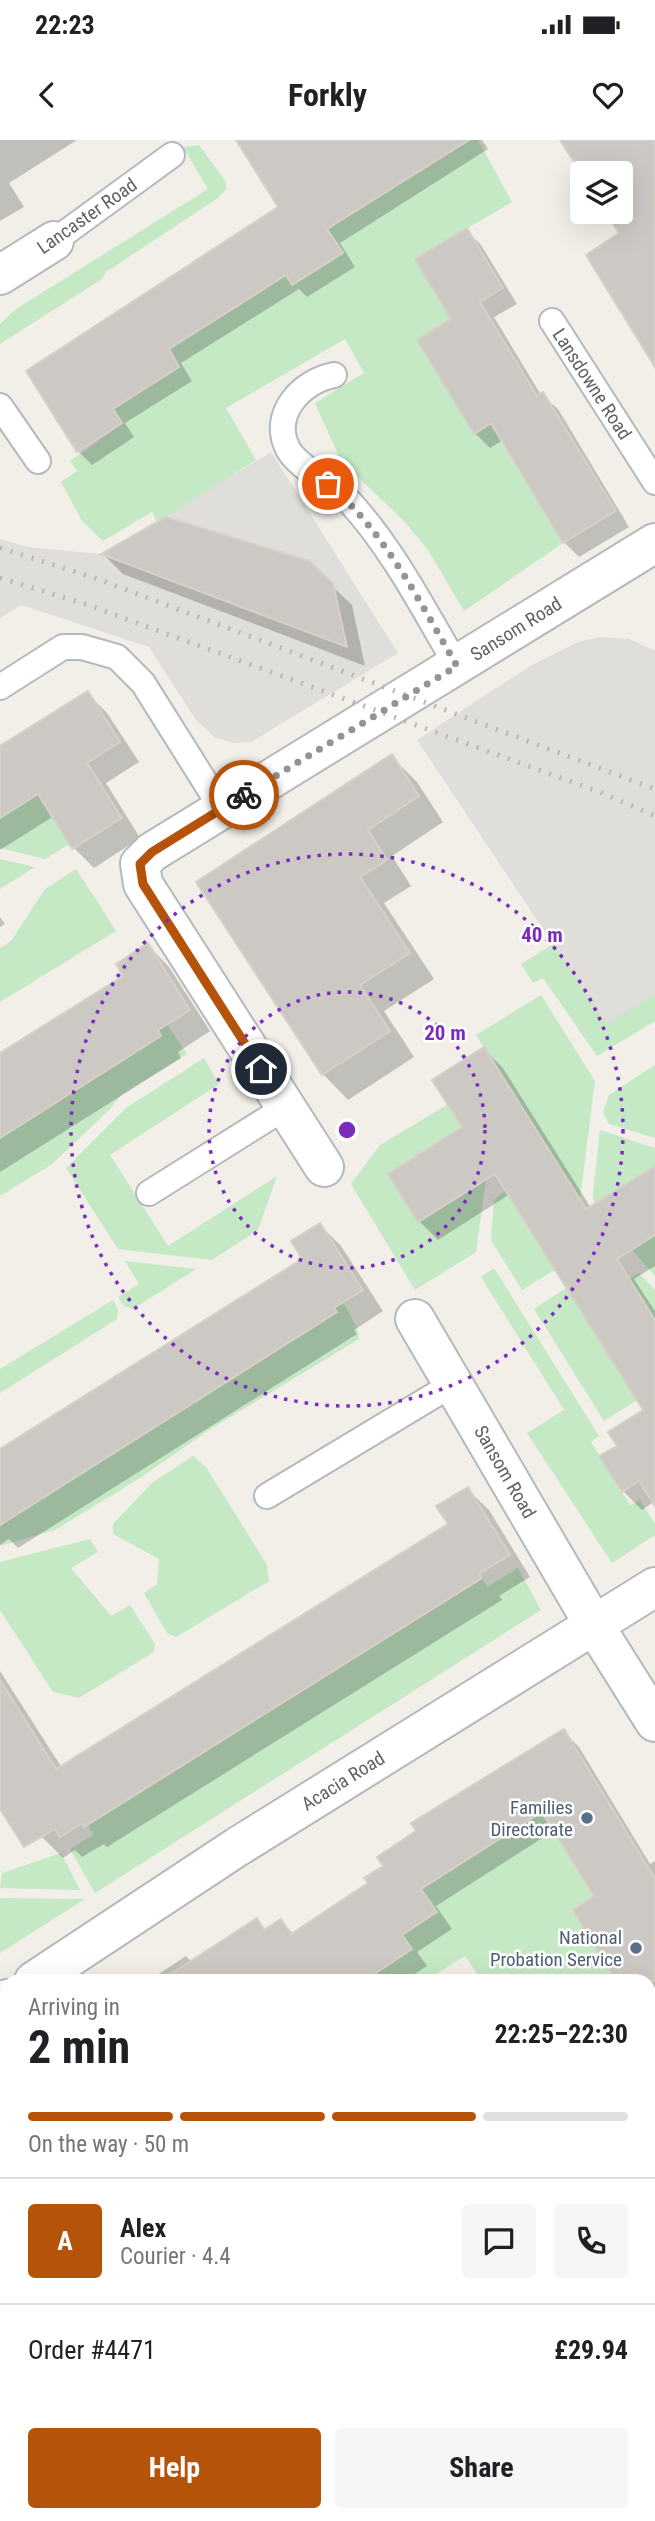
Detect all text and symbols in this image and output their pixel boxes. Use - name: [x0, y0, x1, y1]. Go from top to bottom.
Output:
- text: 22:23: [35, 10, 95, 40]
- icon: back: [28, 76, 66, 114]
- text: Forkly: [288, 76, 367, 114]
- icon: heart: [589, 76, 627, 114]
- map controls: [570, 161, 633, 224]
- button: layers: [570, 161, 633, 224]
- street label: Lancaster Road: [33, 173, 141, 259]
- street label: Lansdowne Road: [548, 324, 636, 444]
- pin: [298, 454, 358, 514]
- icon: bag: [309, 465, 347, 503]
- street label: Sansom Road: [466, 592, 566, 666]
- courier: [209, 760, 279, 830]
- icon: bike: [225, 776, 263, 814]
- text: 40 m: [521, 923, 563, 947]
- text: 20 m: [424, 1021, 466, 1045]
- pin: [231, 1039, 291, 1099]
- icon: home: [242, 1050, 280, 1088]
- centre of rings: [335, 1118, 359, 1142]
- street label: Sansom Road: [469, 1422, 541, 1522]
- street label: Acacia Road: [297, 1746, 389, 1816]
- place label: Families Directorate: [490, 1796, 573, 1841]
- marker: Families Directorate: [579, 1810, 595, 1826]
- place label: National Probation Service: [490, 1926, 622, 1971]
- marker: National Probation Service: [628, 1940, 644, 1956]
- text: Arriving in: [28, 1994, 120, 2021]
- text: 22:25–22:30: [494, 2019, 628, 2049]
- text: 2 min: [28, 2020, 130, 2074]
- text: On the way · 50 m: [28, 2131, 189, 2158]
- button: chat: [462, 2204, 536, 2278]
- button: phone: [554, 2204, 628, 2278]
- text: Alex: [120, 2213, 166, 2243]
- text: A: [57, 2226, 73, 2256]
- text: Courier · 4.4: [120, 2243, 231, 2270]
- text: Order #4471: [28, 2335, 156, 2365]
- text: £29.94: [554, 2335, 628, 2365]
- button: Help: [28, 2428, 321, 2508]
- button: Share: [335, 2428, 628, 2508]

